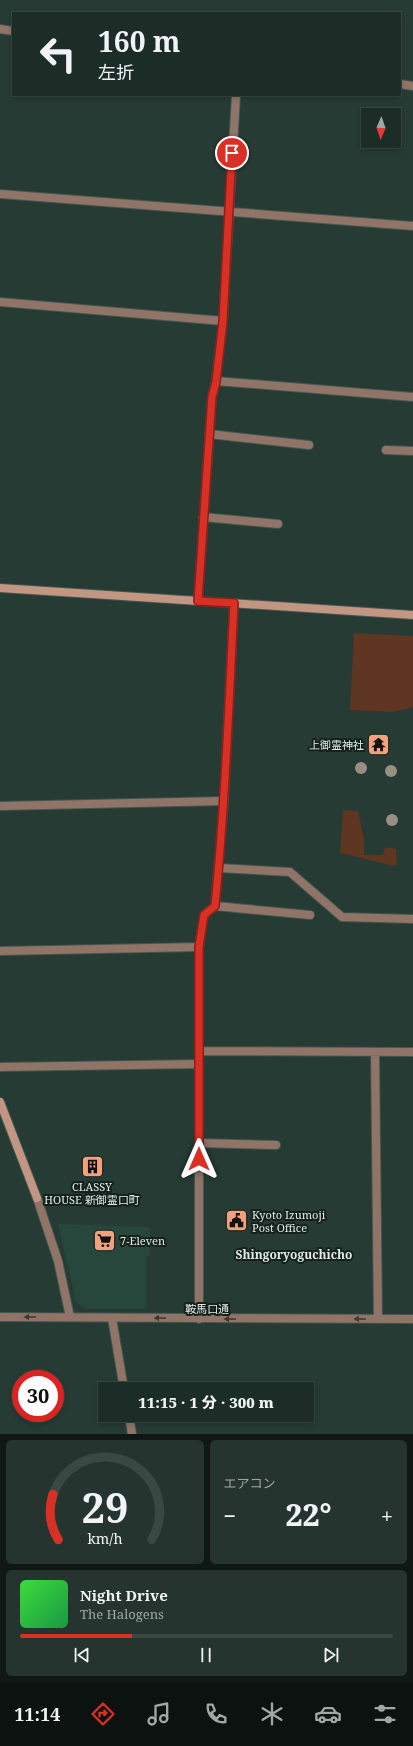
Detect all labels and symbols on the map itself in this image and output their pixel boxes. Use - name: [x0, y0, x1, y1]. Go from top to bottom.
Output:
- north arrow: [361, 108, 401, 148]
- pin: [215, 136, 249, 170]
- temple icon: 上御霊神社: [366, 731, 392, 757]
- place label: 上御霊神社: [309, 737, 364, 752]
- position arrow: [178, 1138, 220, 1180]
- building icon: CLASSY HOUSE 新御霊口町: [79, 1153, 105, 1179]
- place label: CLASSY HOUSE 新御霊口町: [44, 1179, 140, 1207]
- public building icon: Kyoto Izumoji Post Office: [224, 1207, 250, 1233]
- place label: Kyoto Izumoji Post Office: [252, 1207, 326, 1235]
- supermarket icon: 7-Eleven: [92, 1227, 118, 1253]
- place label: 7-Eleven: [120, 1233, 165, 1248]
- district label: Shingoryoguchicho: [236, 1246, 352, 1263]
- street label: 鞍馬口通: [185, 1301, 229, 1316]
- one-way arrow: [23, 1314, 36, 1320]
- one-way arrow: [153, 1315, 166, 1321]
- one-way arrow: [223, 1316, 236, 1322]
- one-way arrow: [353, 1316, 366, 1322]
- speed limit sign: 30: [12, 1370, 64, 1422]

